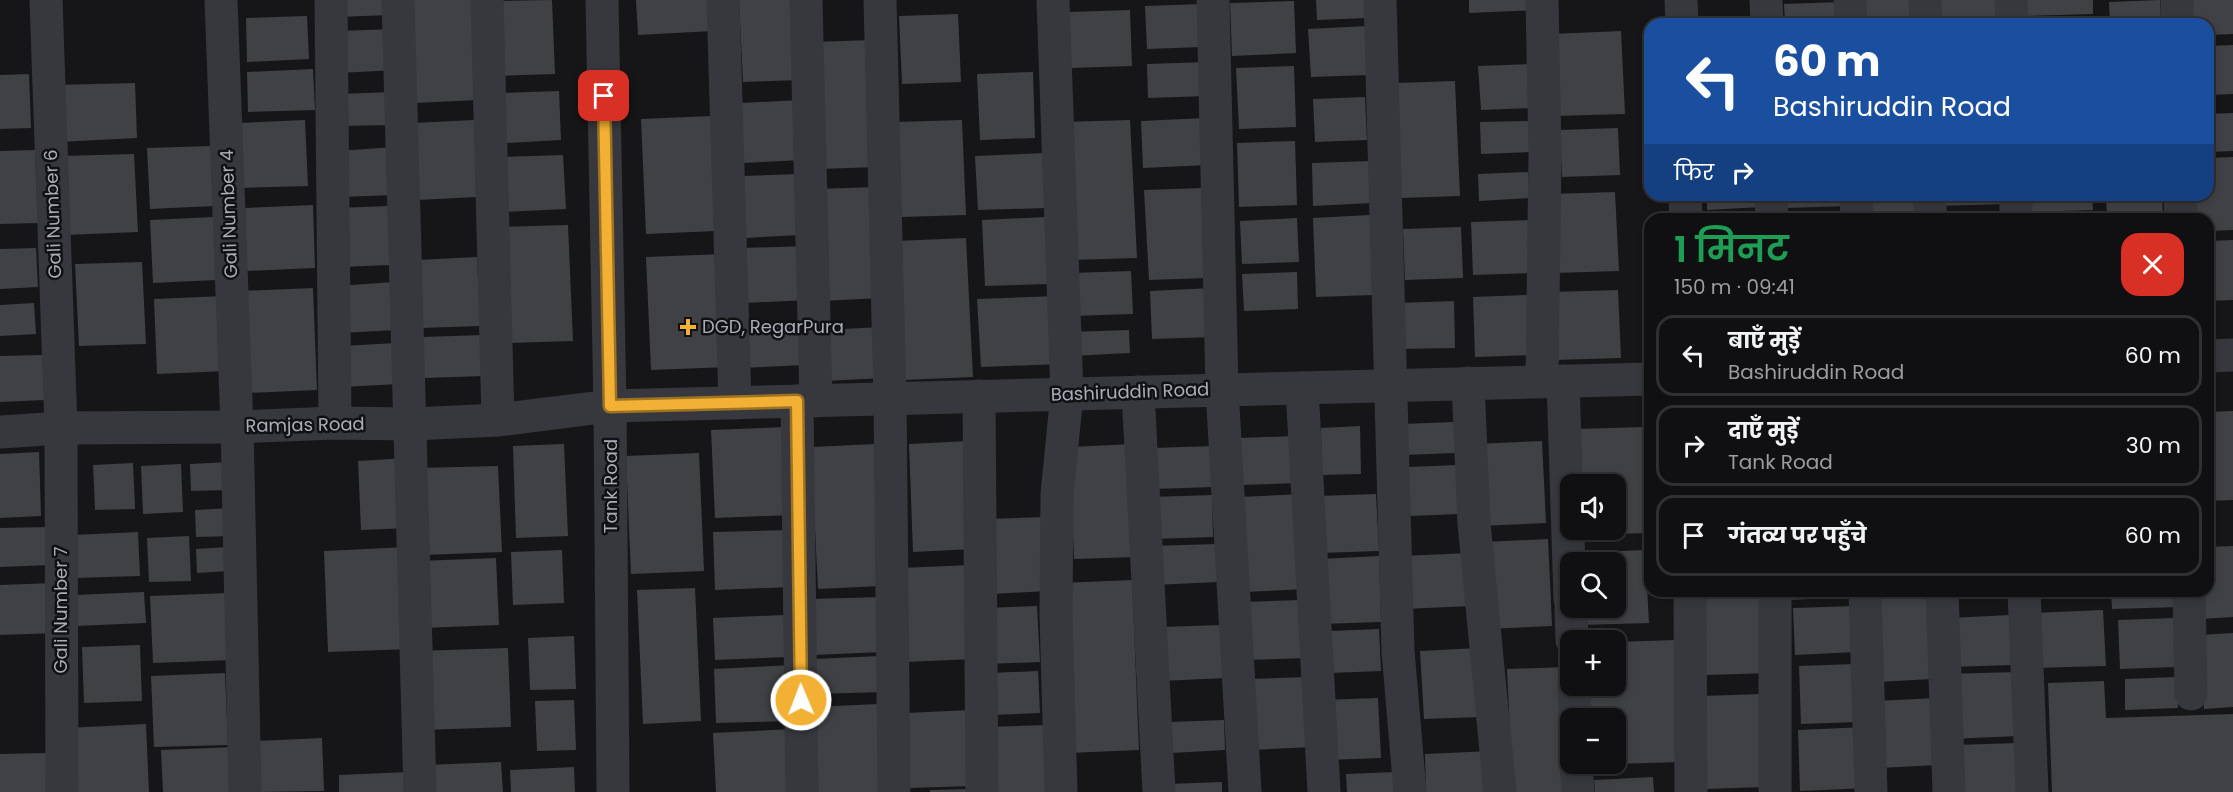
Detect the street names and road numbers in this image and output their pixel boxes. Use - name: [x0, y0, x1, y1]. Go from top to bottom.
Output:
- street label: Gali Number 6: [38, 149, 67, 279]
- street label: Gali Number 4: [214, 149, 243, 279]
- street label: Bashiruddin Road: [1050, 376, 1210, 407]
- street label: Ramjas Road: [245, 411, 365, 438]
- street label: Tank Road: [598, 439, 623, 533]
- street label: Gali Number 7: [48, 546, 73, 674]

